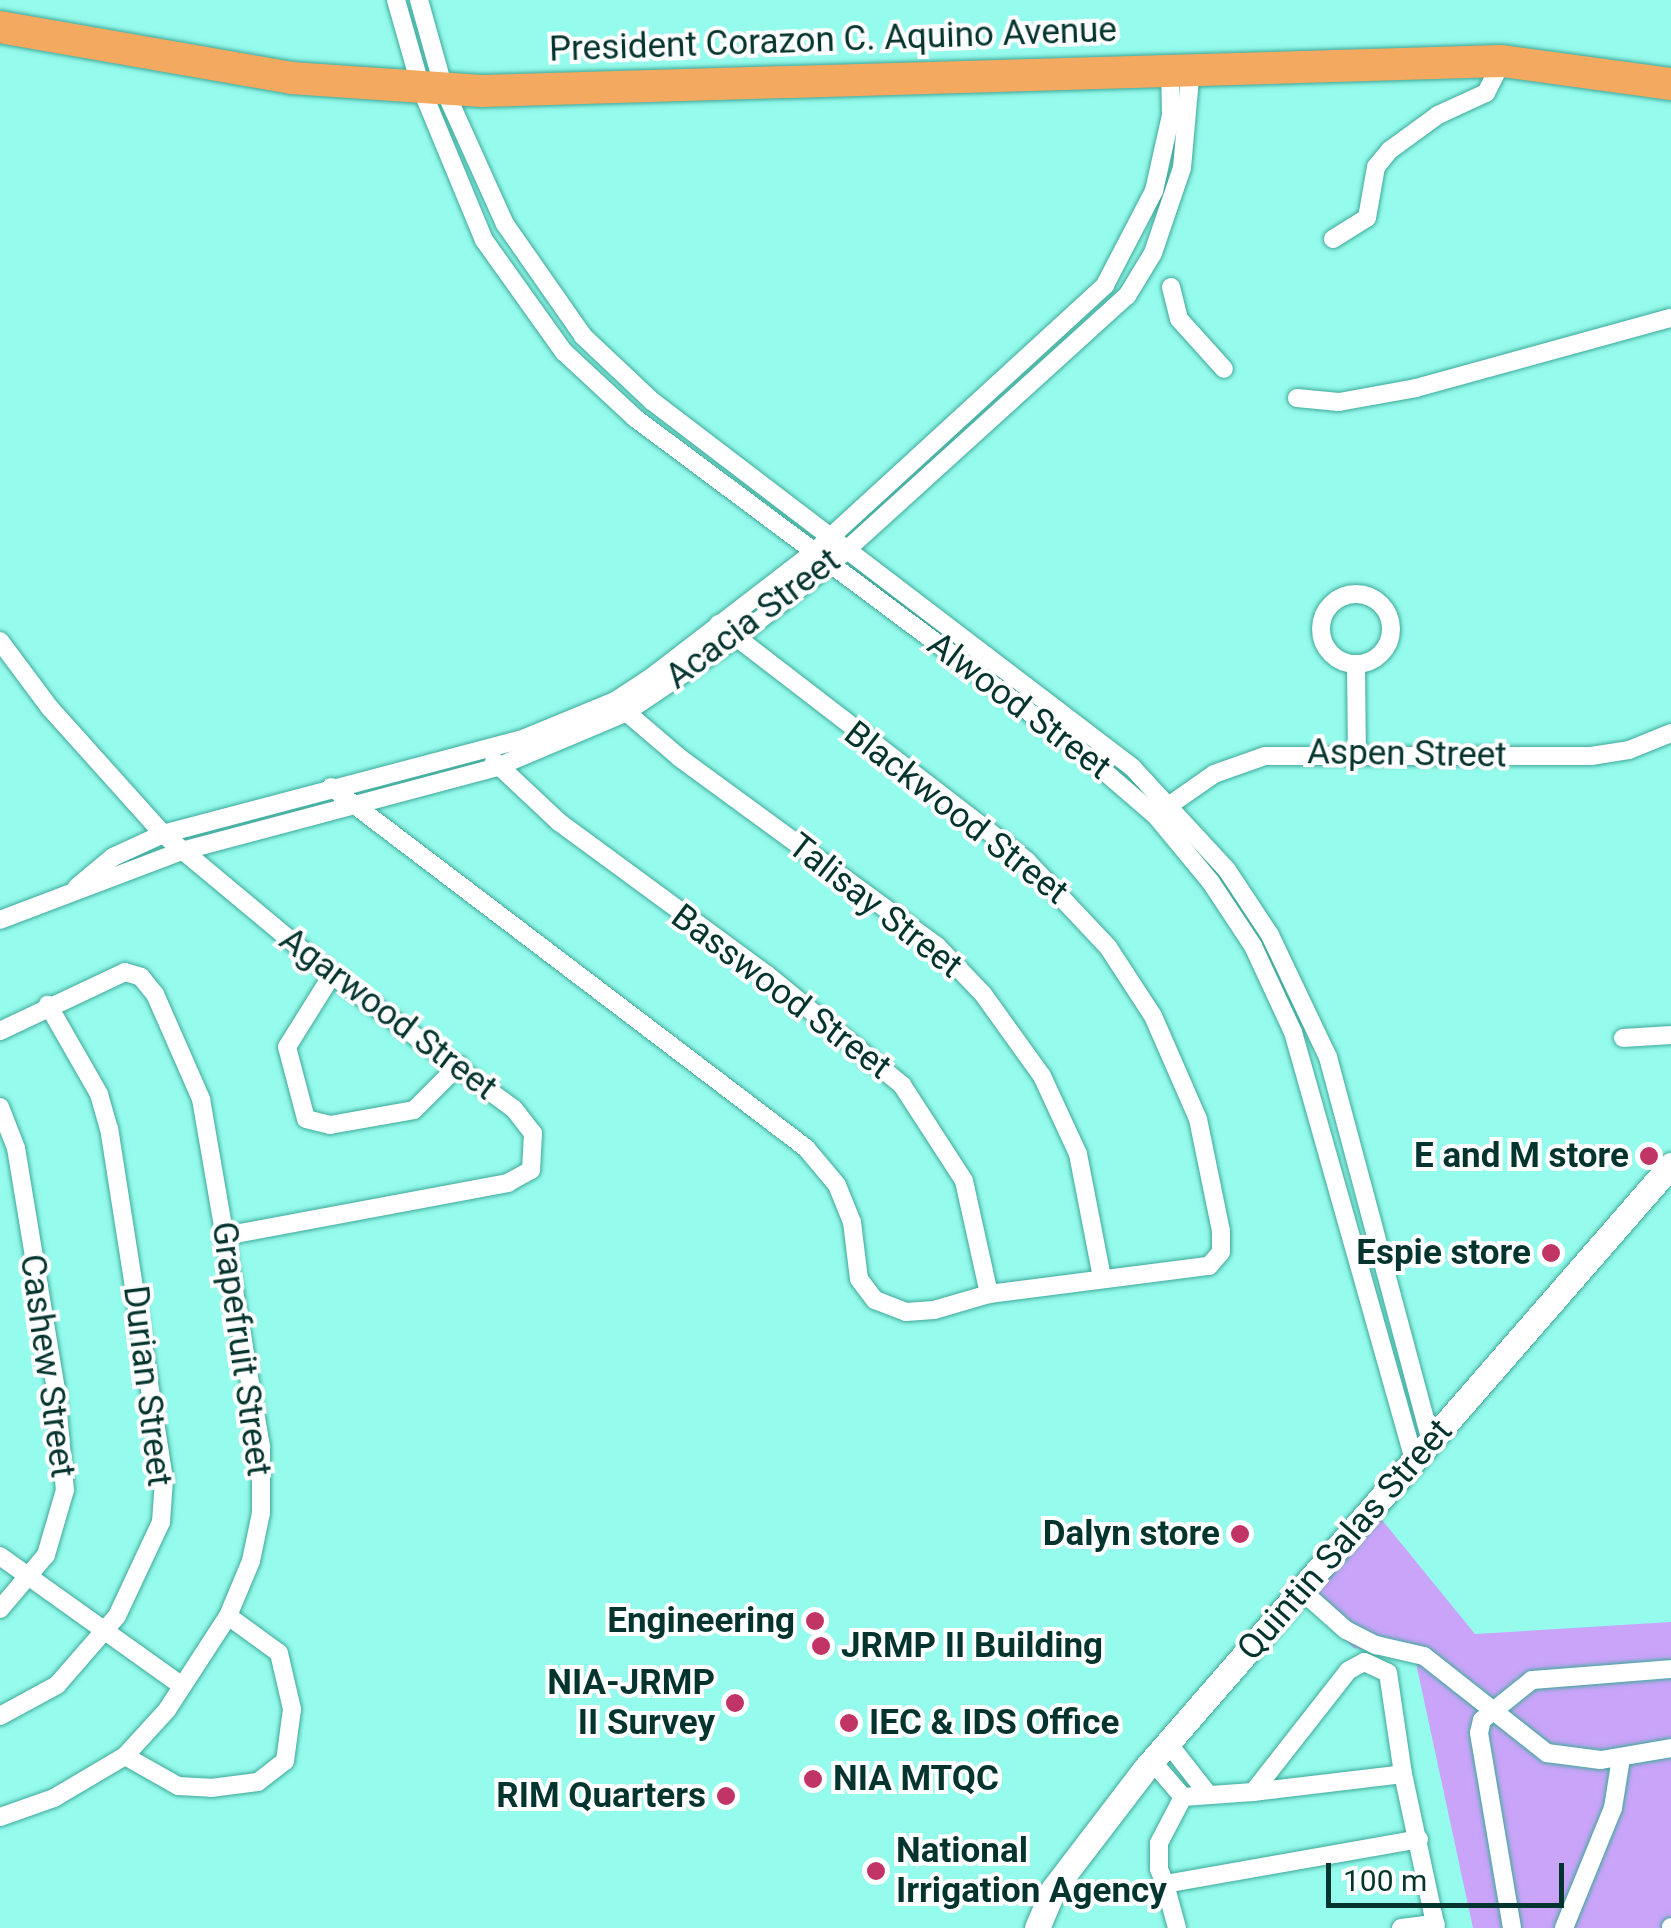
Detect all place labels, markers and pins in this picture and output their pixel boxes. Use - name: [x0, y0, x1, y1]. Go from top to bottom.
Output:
- place label: E and M store: [1414, 1135, 1629, 1177]
- marker: E and M store: [1638, 1145, 1660, 1167]
- place label: Espie store: [1356, 1232, 1531, 1274]
- marker: Espie store: [1540, 1242, 1562, 1264]
- place label: Dalyn store: [1043, 1513, 1220, 1555]
- marker: Dalyn store: [1229, 1523, 1251, 1545]
- place label: Engineering: [607, 1600, 795, 1642]
- marker: Engineering: [804, 1610, 826, 1632]
- place label: JRMP II Building: [841, 1625, 1103, 1667]
- marker: JRMP II Building: [810, 1635, 832, 1657]
- place label: NIA-JRMP II Survey: [547, 1662, 715, 1744]
- marker: NIA-JRMP II Survey: [724, 1692, 746, 1714]
- place label: IEC & IDS Office: [869, 1702, 1119, 1744]
- marker: IEC & IDS Office: [838, 1712, 860, 1734]
- place label: NIA MTQC: [833, 1758, 999, 1800]
- marker: NIA MTQC: [802, 1768, 824, 1790]
- place label: RIM Quarters: [496, 1775, 706, 1817]
- marker: RIM Quarters: [715, 1785, 737, 1807]
- place label: National Irrigation Agency: [896, 1830, 1167, 1912]
- marker: National Irrigation Agency: [865, 1860, 887, 1882]

